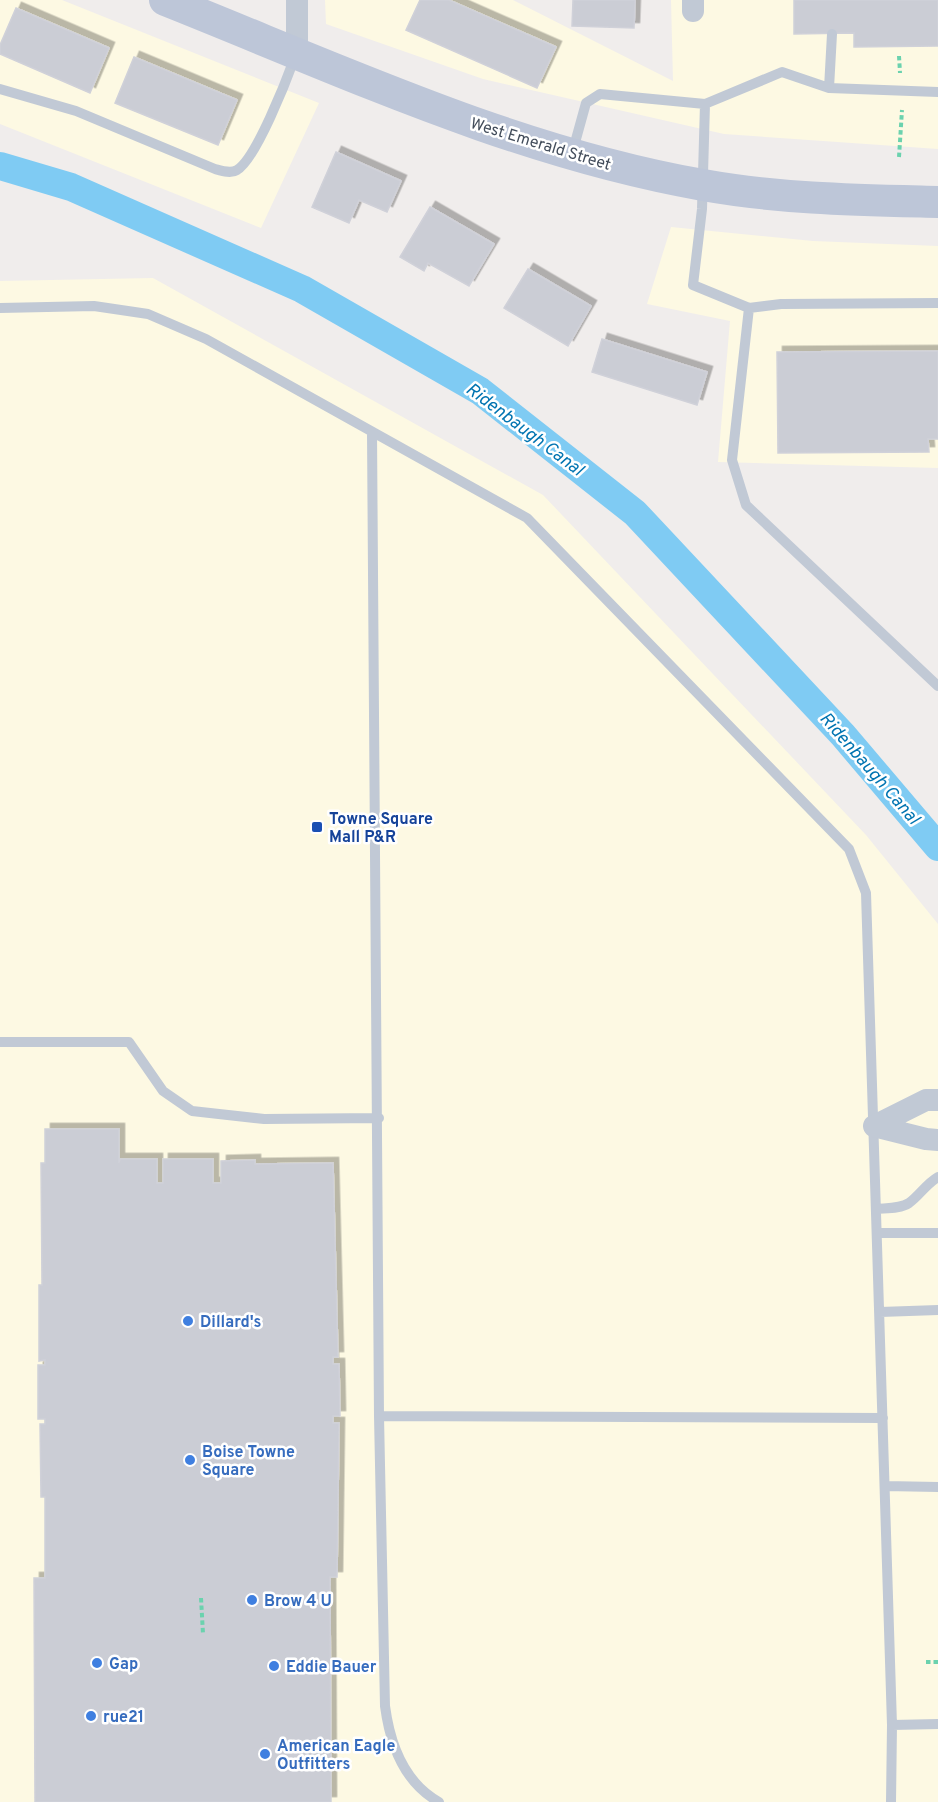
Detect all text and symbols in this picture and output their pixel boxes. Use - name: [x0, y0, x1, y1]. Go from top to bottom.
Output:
- street label: West Emerald Street: [468, 114, 613, 176]
- water label: Ridenbaugh Canal: [461, 378, 589, 483]
- water label: Ridenbaugh Canal: [814, 708, 925, 831]
- place label: Towne Square Mall P&R: [329, 810, 433, 848]
- marker: Towne Square Mall P&R: [310, 820, 324, 834]
- place label: Dillard's: [200, 1313, 262, 1333]
- marker: Dillard's: [181, 1314, 195, 1328]
- place label: Boise Towne Square: [202, 1443, 295, 1481]
- marker: Boise Towne Square: [183, 1453, 197, 1467]
- place label: Brow 4 U: [264, 1592, 332, 1612]
- marker: Brow 4 U: [245, 1593, 259, 1607]
- place label: Gap: [109, 1655, 138, 1675]
- marker: Gap: [90, 1656, 104, 1670]
- place label: Eddie Bauer: [286, 1658, 377, 1678]
- marker: Eddie Bauer: [267, 1659, 281, 1673]
- place label: rue21: [103, 1708, 144, 1728]
- marker: rue21: [84, 1709, 98, 1723]
- place label: American Eagle Outfitters: [277, 1737, 395, 1775]
- marker: American Eagle Outfitters: [258, 1747, 272, 1761]

